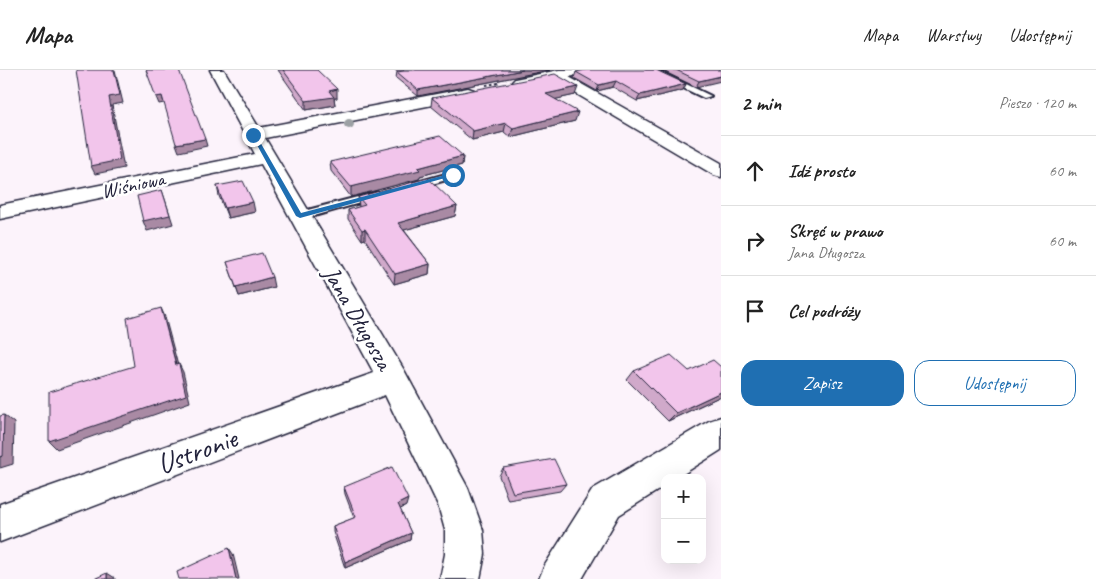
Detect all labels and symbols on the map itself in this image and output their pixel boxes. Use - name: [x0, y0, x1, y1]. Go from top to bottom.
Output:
- route end: [242, 124, 265, 147]
- route start: [442, 164, 465, 187]
- street label: Wiśniowa: [99, 166, 169, 204]
- street label: Jana Długosza: [316, 260, 401, 377]
- street label: Ustronie: [152, 419, 243, 482]

